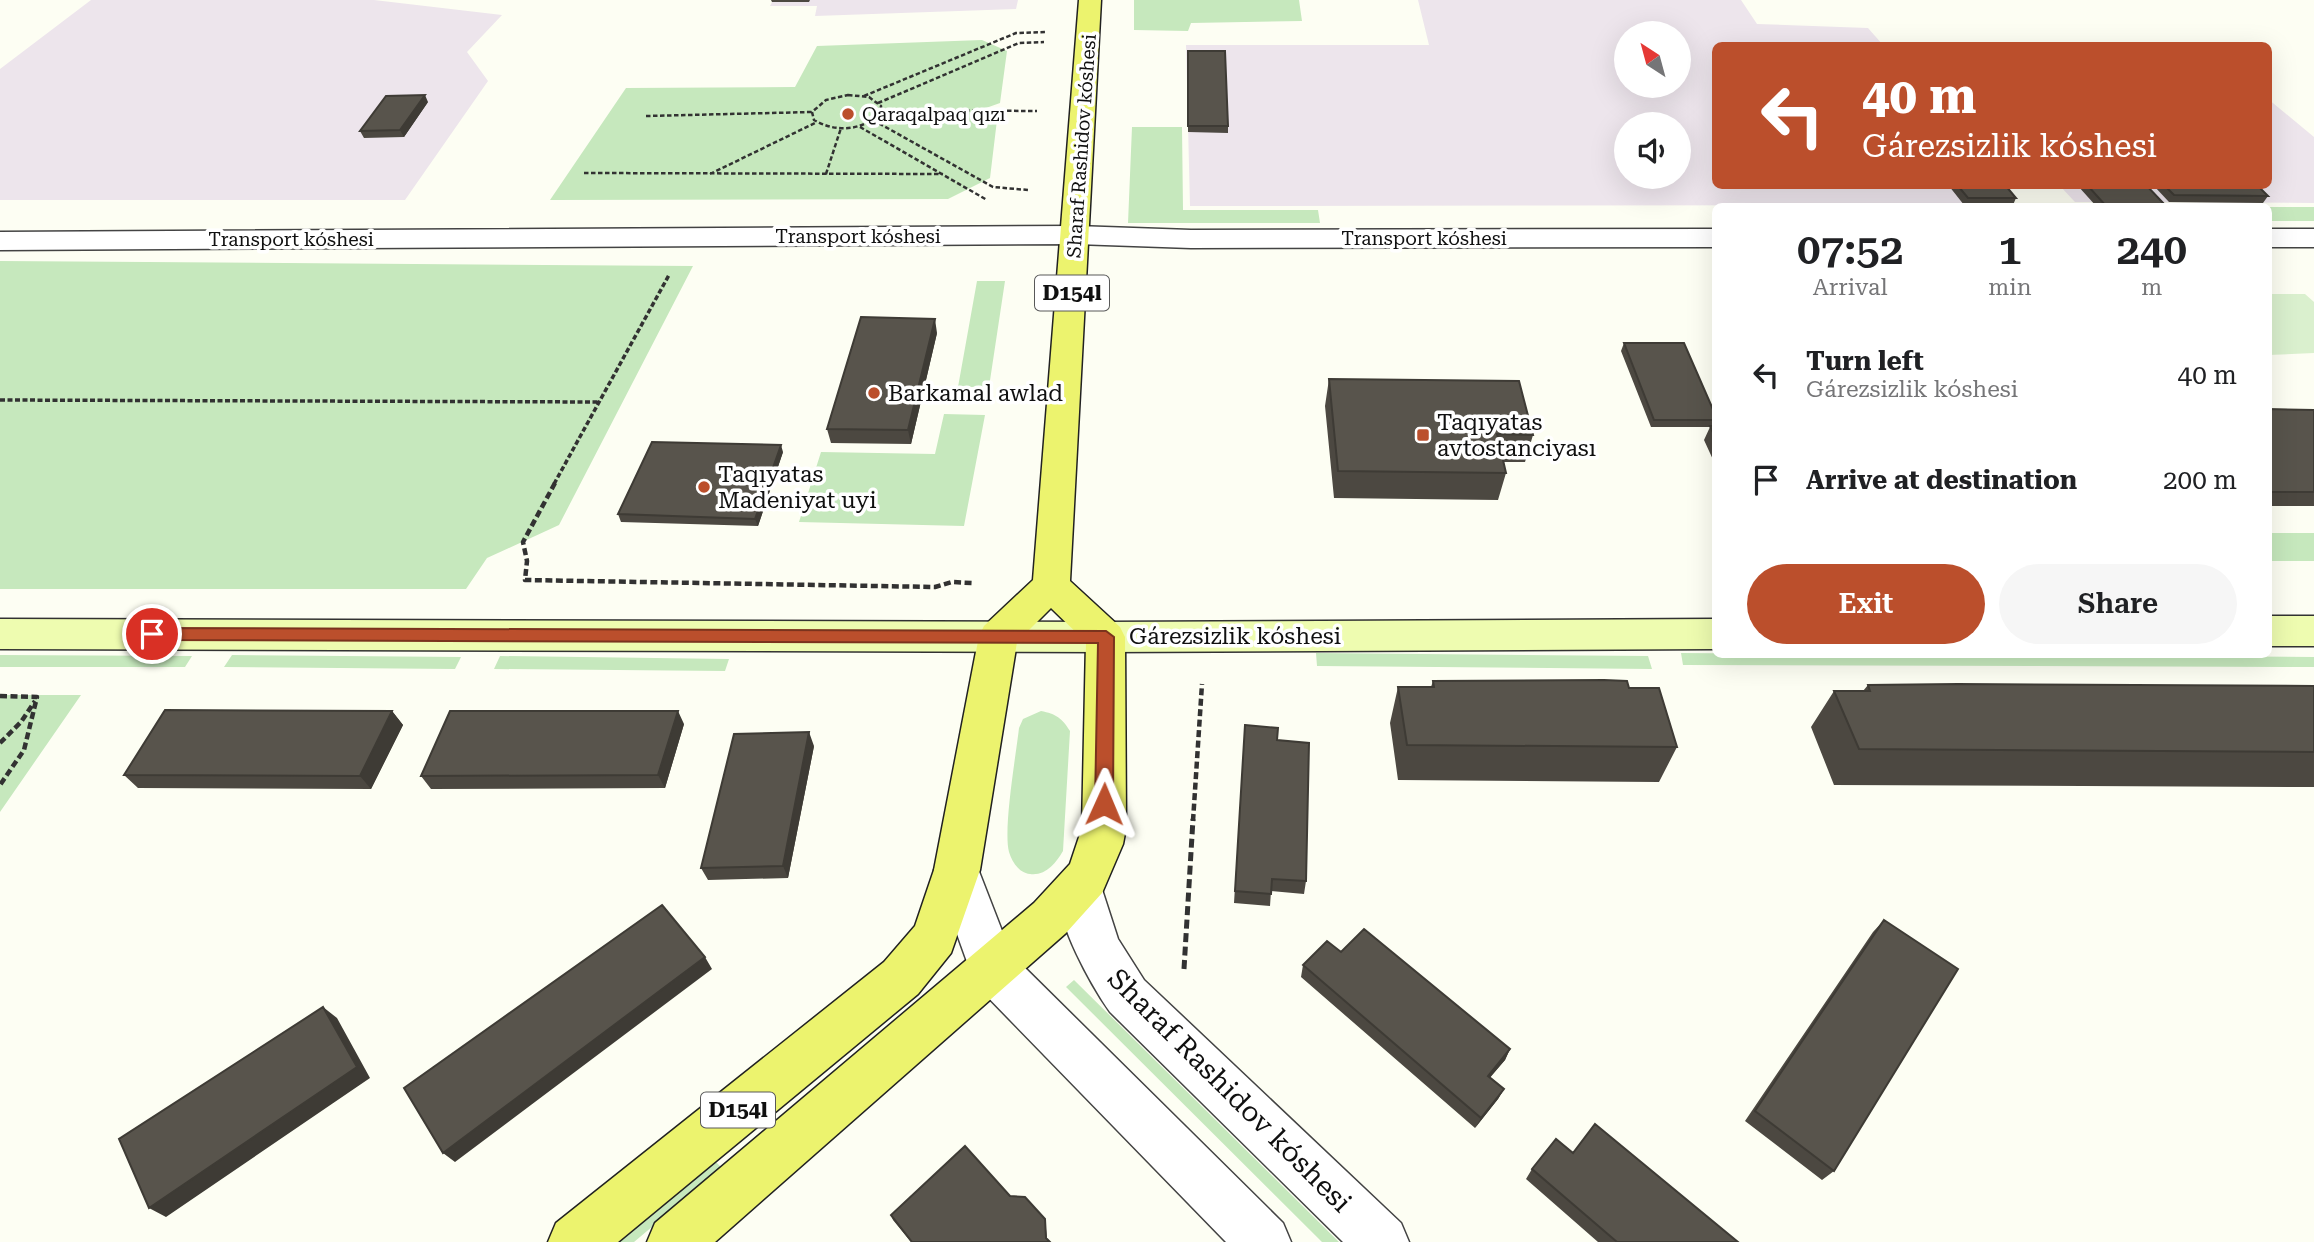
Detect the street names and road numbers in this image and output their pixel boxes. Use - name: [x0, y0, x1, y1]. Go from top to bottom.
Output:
- street label: Sharaf Rashidov kóshesi: [1062, 33, 1101, 259]
- street label: Transport kóshesi: [775, 225, 941, 248]
- street label: Transport kóshesi: [1341, 227, 1507, 250]
- street label: Transport kóshesi: [208, 228, 374, 251]
- road number: D154l: [1035, 276, 1109, 310]
- street label: Gárezsizlik kóshesi: [1129, 623, 1341, 650]
- street label: Sharaf Rashidov kóshesi: [1101, 962, 1358, 1219]
- road number: D154l: [701, 1092, 775, 1128]

